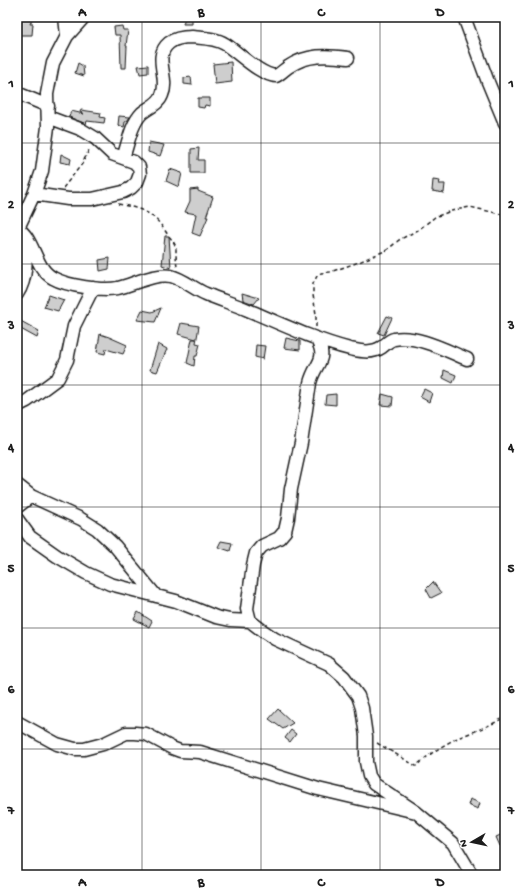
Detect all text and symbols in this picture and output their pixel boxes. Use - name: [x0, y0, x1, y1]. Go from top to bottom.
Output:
- text: A: [77, 6, 87, 21]
- text: B: [197, 6, 206, 21]
- text: C: [316, 6, 326, 21]
- text: D: [435, 6, 445, 21]
- text: 1: [7, 77, 14, 92]
- text: 1: [507, 77, 514, 92]
- text: 2: [8, 198, 15, 213]
- text: 2: [508, 198, 515, 213]
- text: 3: [7, 319, 15, 334]
- text: 3: [507, 319, 515, 334]
- text: 4: [7, 441, 15, 456]
- text: 4: [507, 441, 515, 456]
- text: 5: [8, 562, 15, 577]
- text: 5: [508, 562, 515, 577]
- text: 6: [8, 683, 15, 698]
- text: 6: [508, 683, 515, 698]
- text: 7: [7, 804, 16, 819]
- text: 7: [507, 804, 516, 819]
- north arrow: [452, 822, 492, 862]
- text: N: [458, 839, 471, 848]
- text: A: [77, 876, 87, 891]
- text: B: [197, 876, 206, 891]
- text: C: [316, 876, 326, 891]
- text: D: [435, 876, 445, 891]

